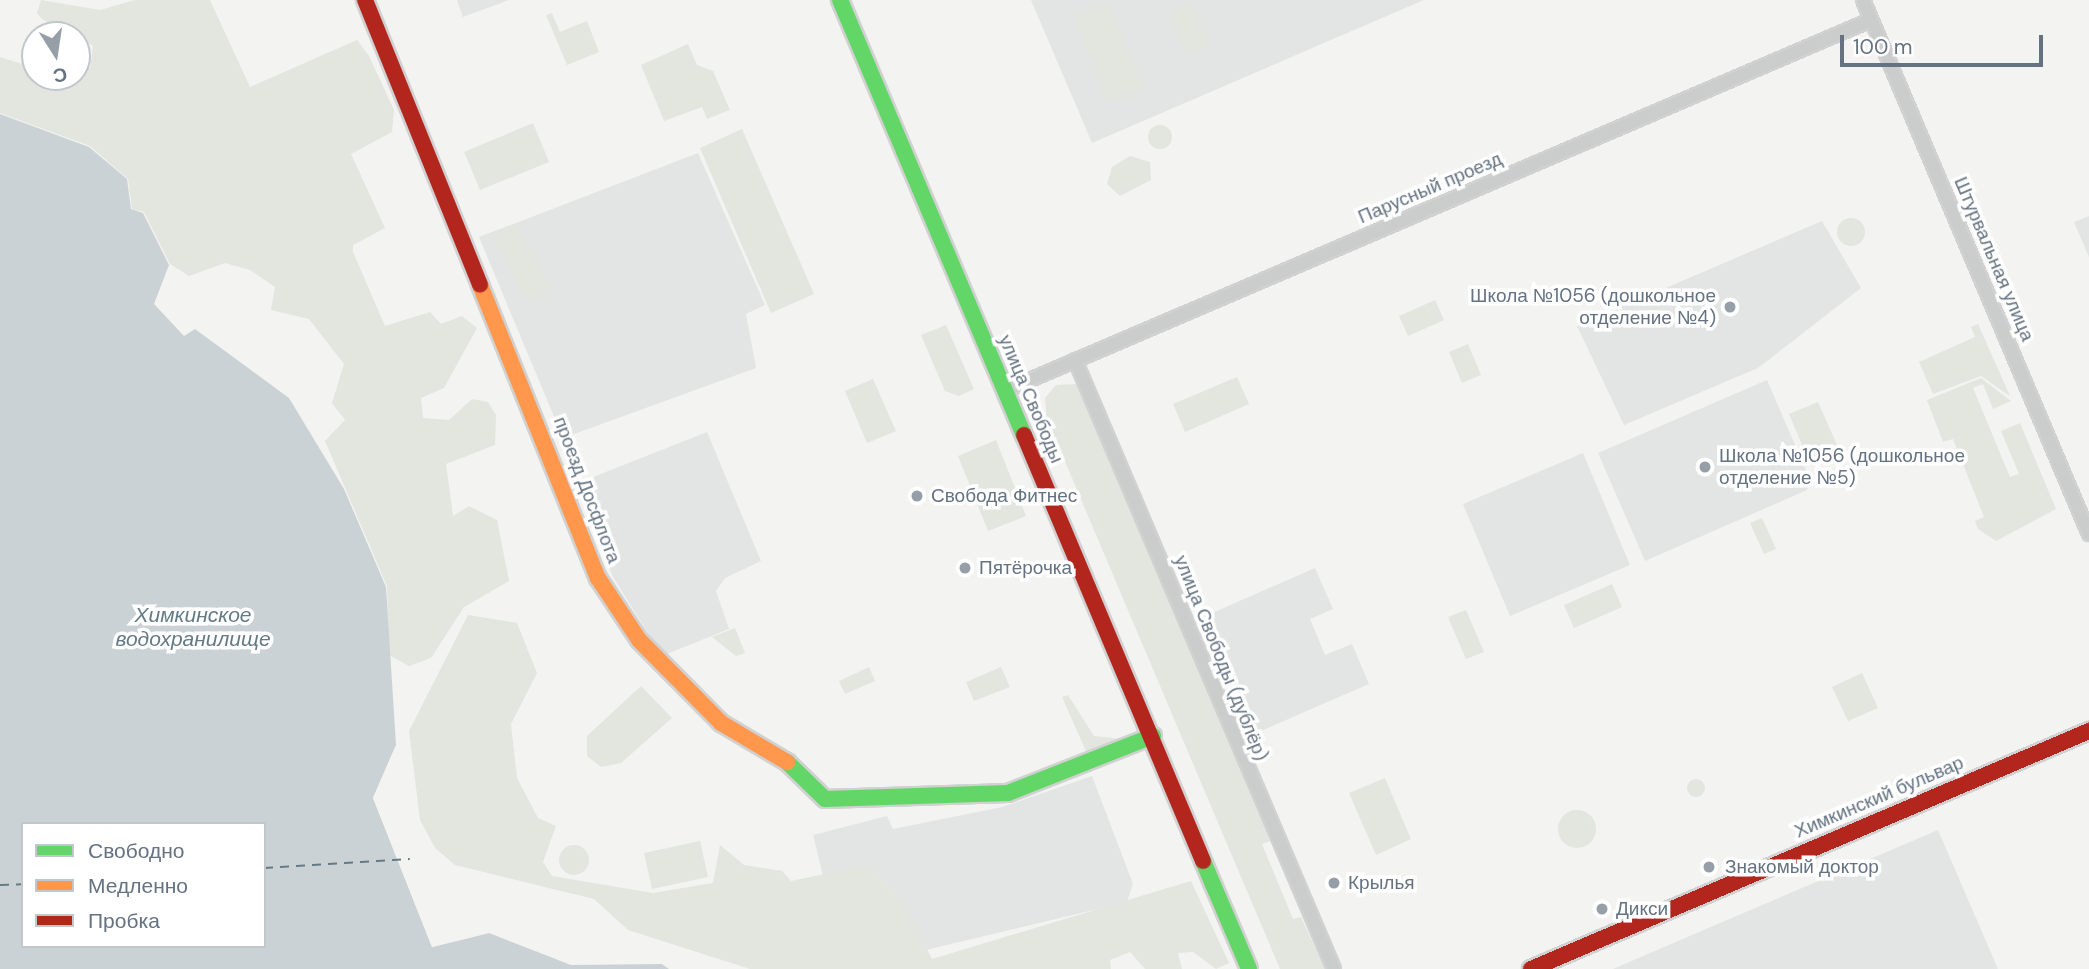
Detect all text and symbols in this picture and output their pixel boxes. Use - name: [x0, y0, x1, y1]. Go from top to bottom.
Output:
- north arrow: [21, 21, 91, 91]
- scale bar: [1844, 21, 2047, 65]
- text: 100 m: [1853, 33, 1913, 61]
- text: С: [51, 61, 69, 89]
- street label: Парусный проезд: [1355, 147, 1505, 229]
- street label: Штурвальная улица: [1949, 173, 2039, 345]
- place label: Школа №1056 (дошкольное отделение №4): [1470, 285, 1716, 329]
- marker: Школа №1056 (дошкольное отделение №4): [1722, 299, 1738, 315]
- street label: улица Свободы: [994, 331, 1068, 467]
- street label: проезд Досфлота: [549, 414, 625, 566]
- place label: Школа №1056 (дошкольное отделение №5): [1719, 445, 1965, 489]
- marker: Школа №1056 (дошкольное отделение №5): [1697, 459, 1713, 475]
- place label: Свобода Фитнес: [931, 485, 1077, 507]
- marker: Свобода Фитнес: [909, 488, 925, 504]
- street label: улица Свободы (дублёр): [1169, 552, 1273, 764]
- place label: Пятёрочка: [979, 557, 1072, 579]
- marker: Пятёрочка: [957, 560, 973, 576]
- water label: Химкинское водохранилище: [115, 602, 271, 652]
- street label: Химкинский бульвар: [1791, 751, 1967, 843]
- legend: [21, 822, 266, 948]
- text: Свободно: [88, 837, 185, 865]
- place label: Знакомый доктор: [1725, 856, 1879, 878]
- marker: Знакомый доктор: [1699, 857, 1719, 877]
- text: Медленно: [88, 872, 188, 900]
- place label: Крылья: [1348, 872, 1415, 894]
- marker: Крылья: [1326, 875, 1342, 891]
- place label: Дикси: [1616, 898, 1668, 920]
- marker: Дикси: [1594, 901, 1610, 917]
- text: Пробка: [88, 907, 160, 935]

